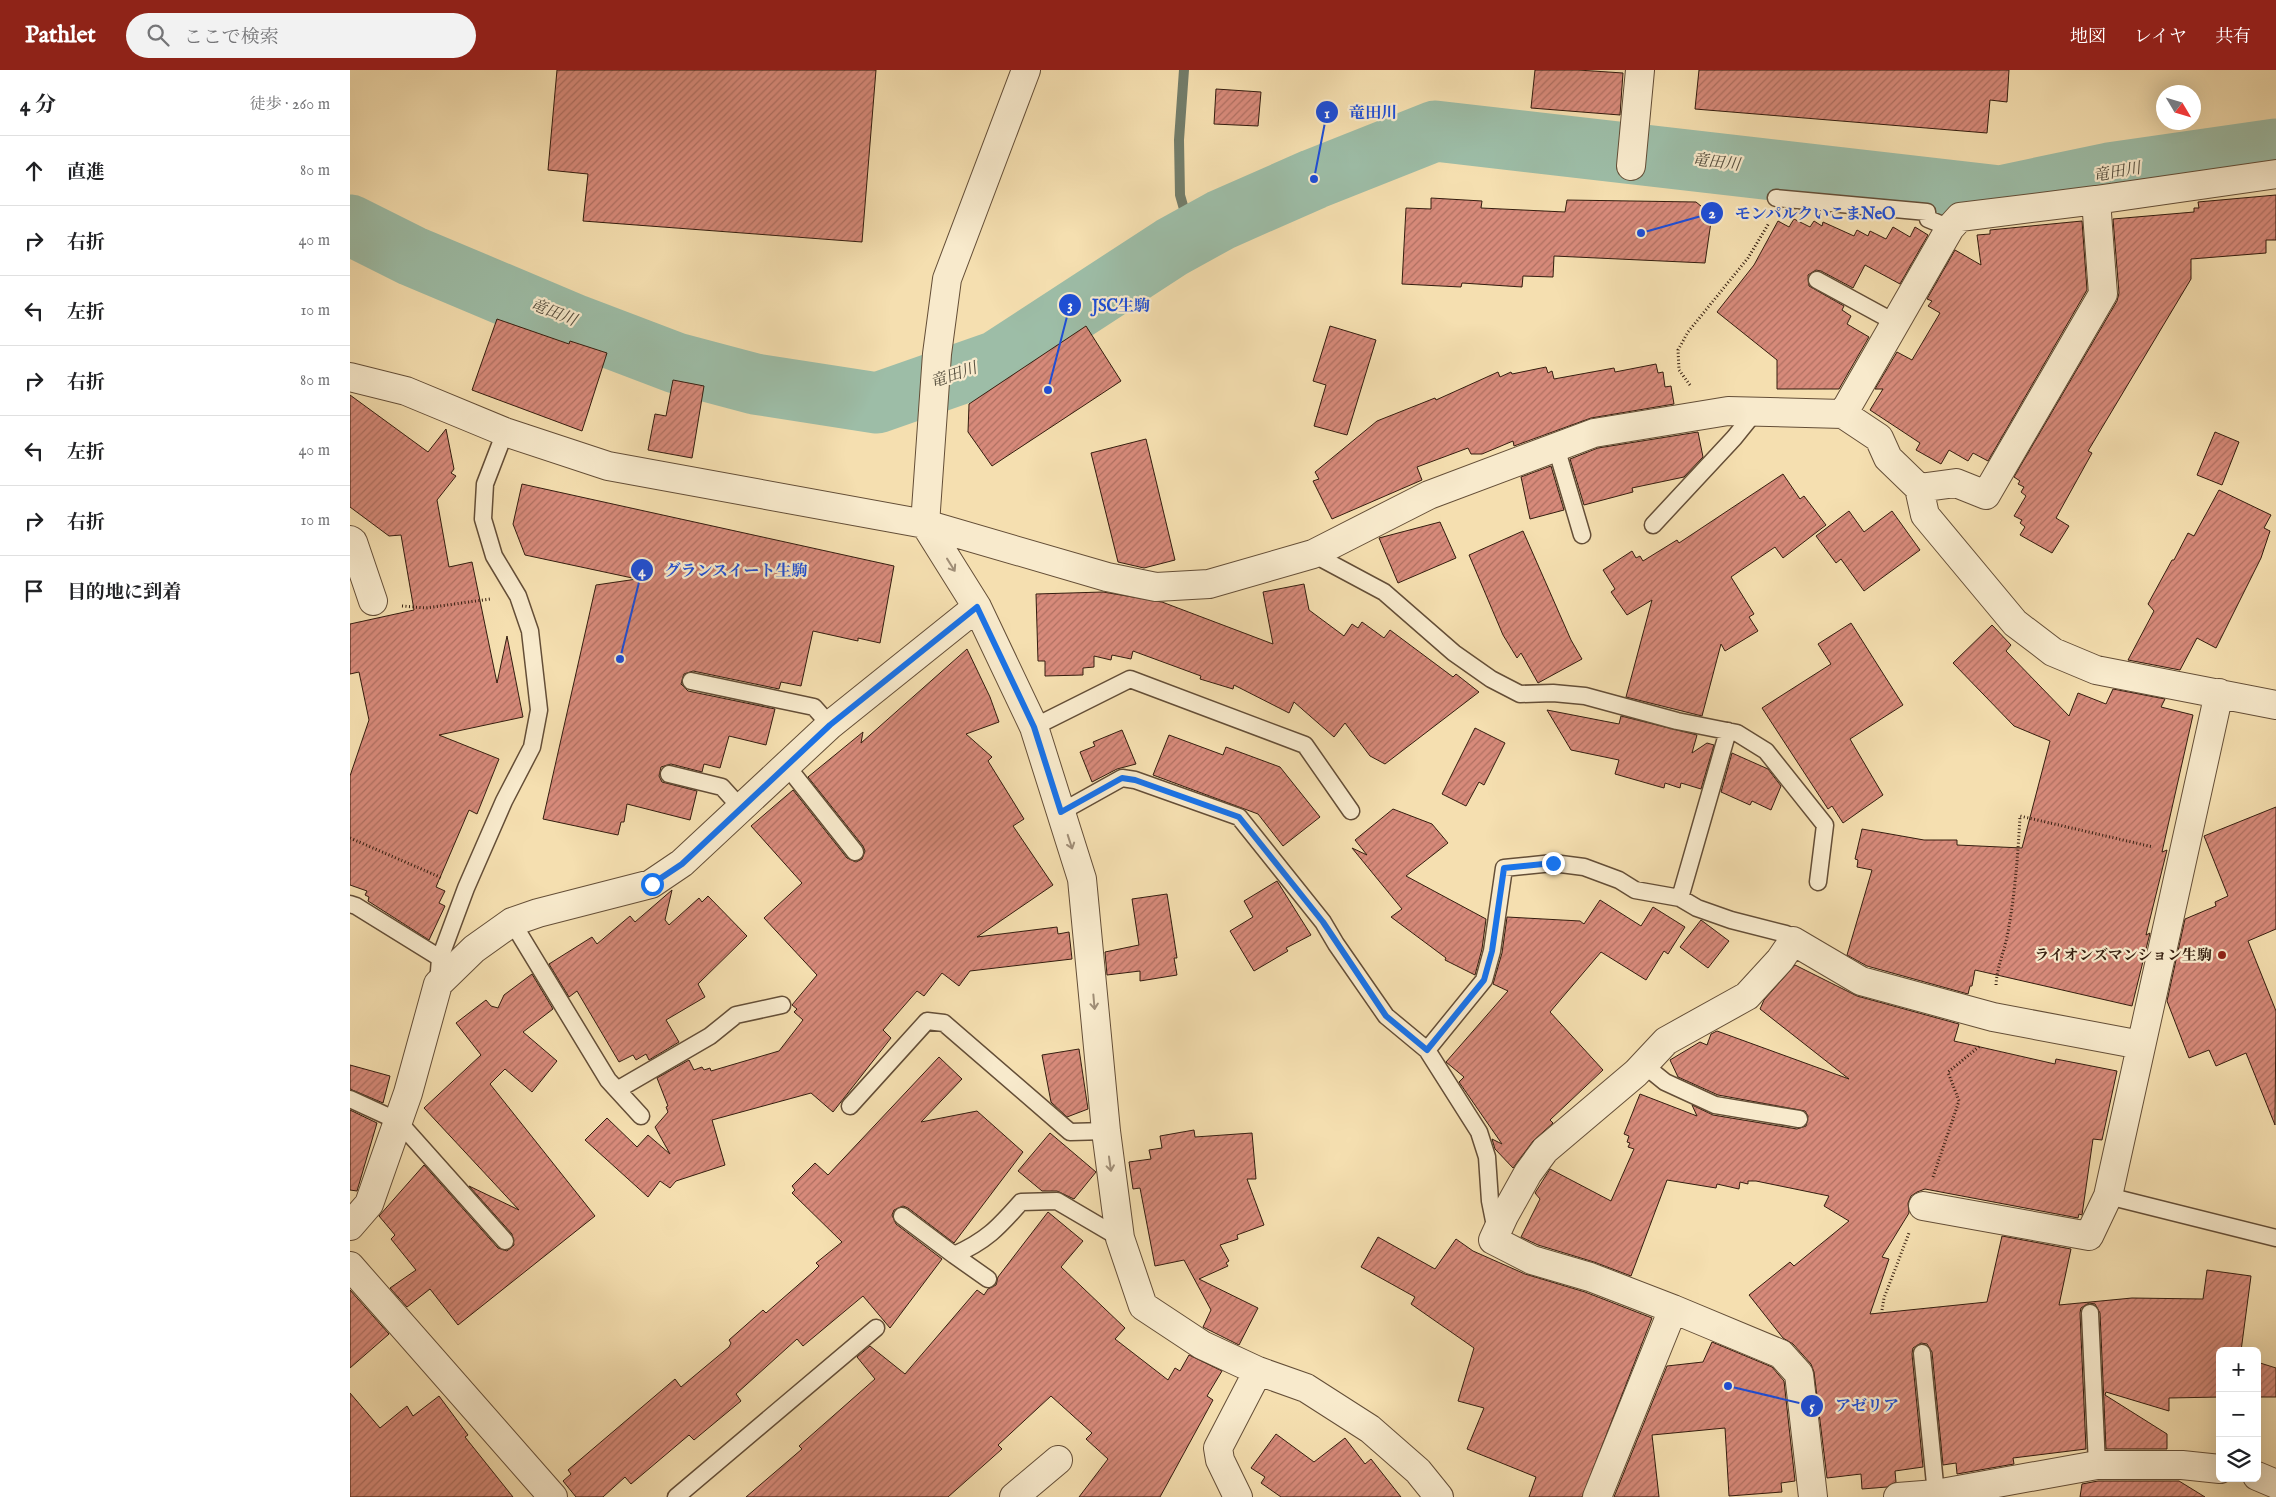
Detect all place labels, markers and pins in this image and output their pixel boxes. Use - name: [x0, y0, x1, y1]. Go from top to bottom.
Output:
- callout: 竜田川: [1314, 97, 1407, 128]
- callout: モンパルクいこまNeO: [1699, 197, 1906, 228]
- callout: JSC生駒: [1057, 290, 1160, 321]
- callout: グランスイート生駒: [629, 555, 818, 586]
- place label: ライオンズマンション生駒: [2034, 946, 2212, 965]
- marker: ライオンズマンション生駒: [2216, 949, 2228, 961]
- callout: アゼリア: [1800, 1390, 1909, 1421]

